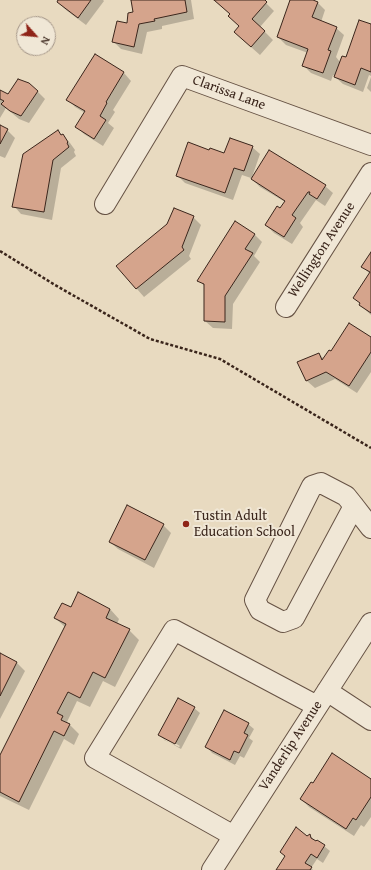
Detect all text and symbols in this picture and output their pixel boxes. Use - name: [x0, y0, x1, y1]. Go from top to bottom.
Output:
- north arrow: [16, 16, 56, 56]
- text: N: [37, 34, 55, 48]
- street label: Clarissa Lane: [190, 72, 268, 114]
- street label: Wellington Avenue: [285, 199, 359, 301]
- place label: Tustin Adult Education School: [194, 508, 295, 540]
- marker: Tustin Adult Education School: [181, 519, 191, 529]
- street label: Vanderlip Avenue: [256, 698, 326, 794]

